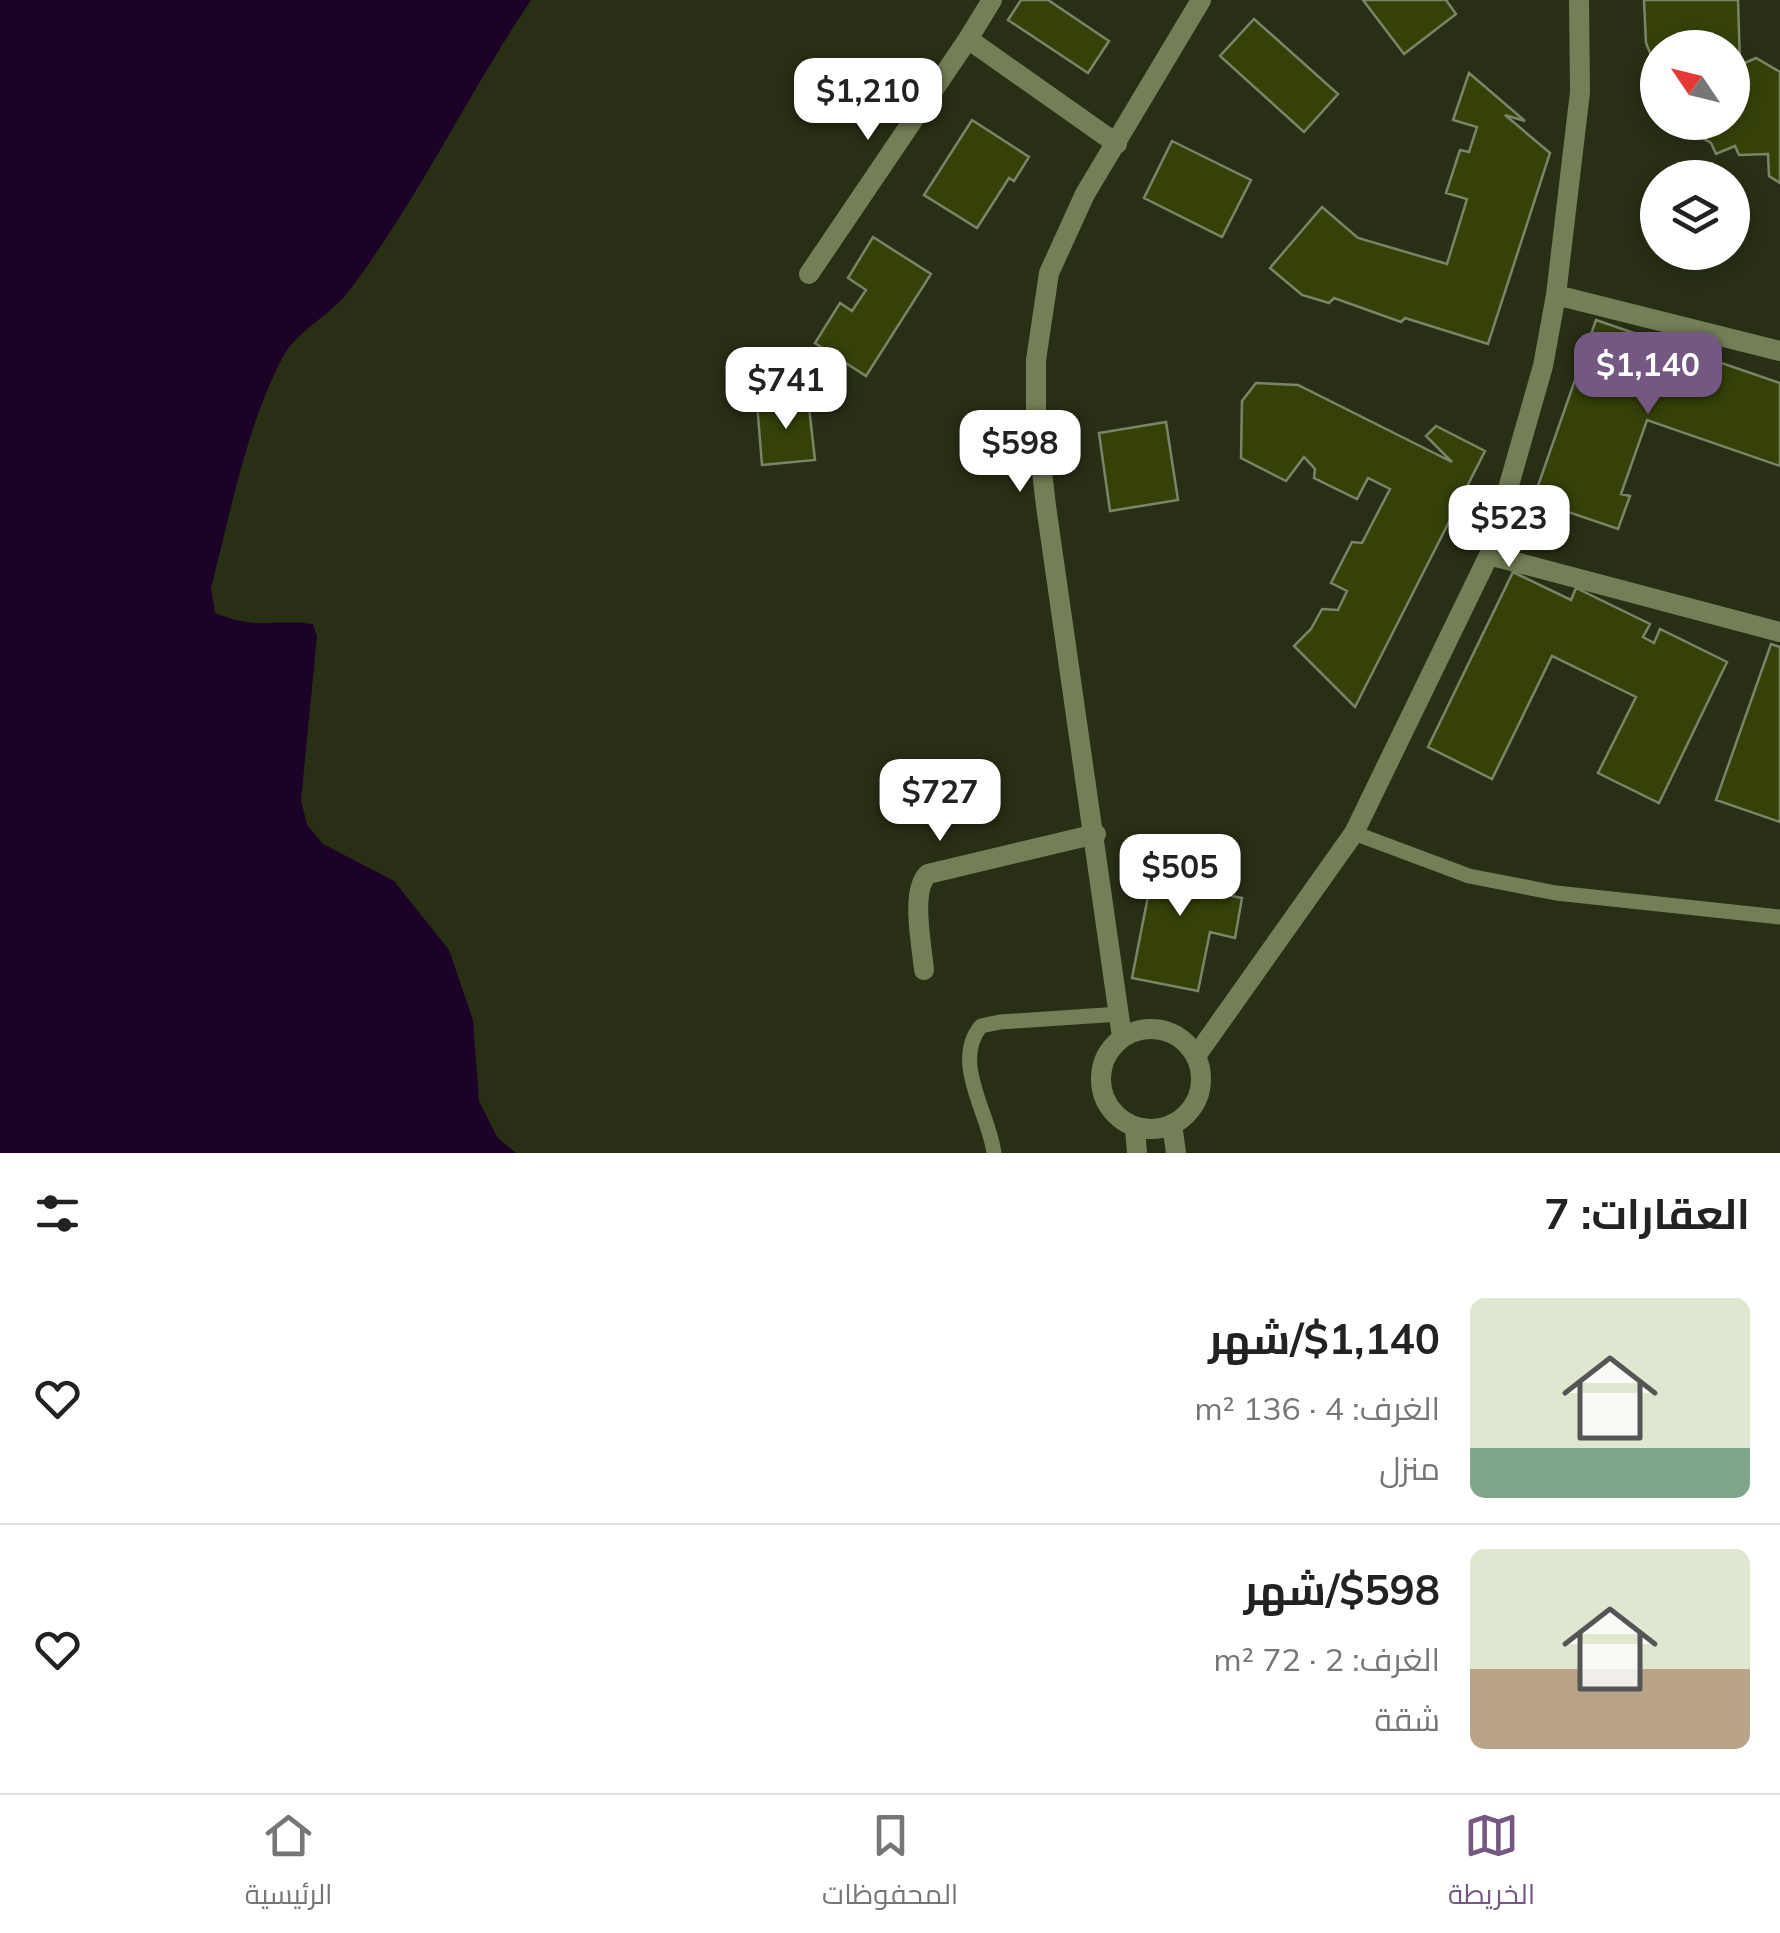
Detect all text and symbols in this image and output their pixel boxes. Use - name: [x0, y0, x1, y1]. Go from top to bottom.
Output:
- north arrow: [1640, 30, 1750, 140]
- map controls: [1640, 30, 1750, 270]
- pin: $1,210: [787, 58, 949, 143]
- text: $1,210: [816, 70, 920, 110]
- button: layers: [1640, 160, 1750, 270]
- pin: $1,140: [1567, 332, 1729, 417]
- text: $1,140: [1596, 344, 1700, 384]
- pin: $741: [727, 347, 845, 432]
- text: $741: [748, 359, 824, 399]
- pin: $598: [961, 410, 1079, 495]
- text: $598: [982, 422, 1058, 462]
- pin: $523: [1450, 485, 1568, 570]
- text: $523: [1471, 497, 1547, 537]
- pin: $727: [881, 759, 999, 844]
- text: $727: [902, 771, 978, 811]
- pin: $505: [1121, 834, 1239, 919]
- text: $505: [1142, 846, 1218, 886]
- icon: filters: [30, 1186, 85, 1241]
- text: العقارات: 7: [1544, 1187, 1750, 1240]
- text: $1,140/شهر: [1208, 1312, 1440, 1365]
- icon: home: [1550, 1338, 1670, 1458]
- icon: heart: [30, 1371, 85, 1426]
- text: الغرف: 4 · 136 m²: [1194, 1388, 1440, 1428]
- text: منزل: [1379, 1448, 1440, 1488]
- text: $598/شهر: [1244, 1563, 1440, 1616]
- icon: home: [1550, 1589, 1670, 1709]
- icon: heart: [30, 1622, 85, 1677]
- text: الغرف: 2 · 72 m²: [1214, 1639, 1440, 1679]
- text: شقة: [1375, 1699, 1440, 1739]
- tab: الرئيسية: [245, 1808, 333, 1920]
- tab: المحفوظات: [822, 1808, 958, 1920]
- tab: الخريطة: [1448, 1808, 1535, 1920]

